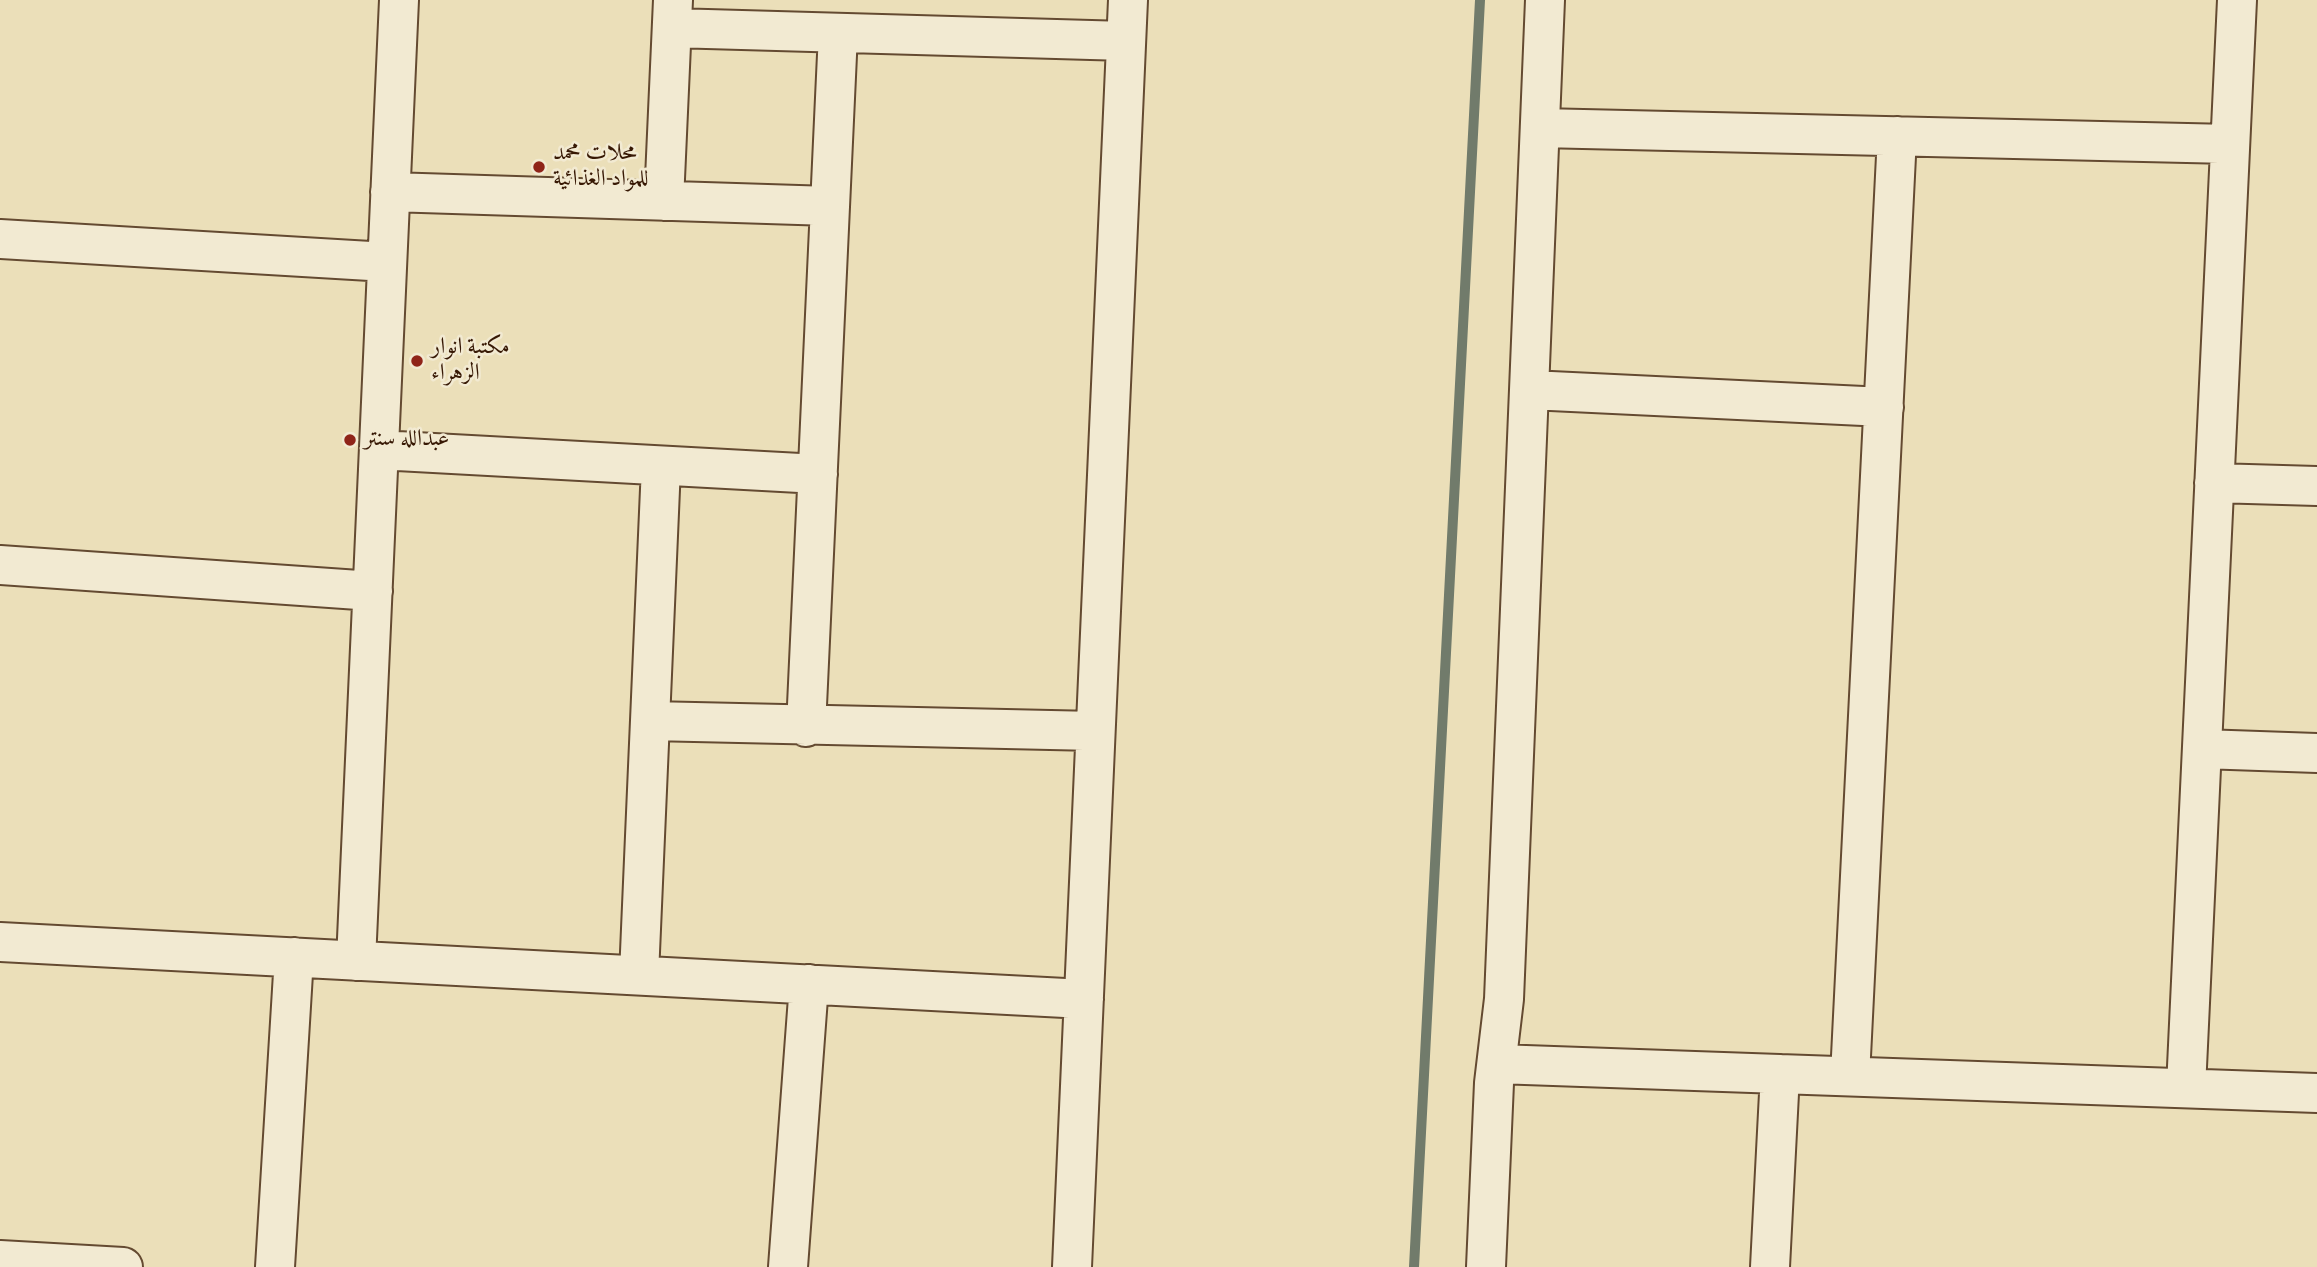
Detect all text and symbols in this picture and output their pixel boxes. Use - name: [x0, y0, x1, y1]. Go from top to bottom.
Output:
- place label: محلات محمد للمواد الغذائية: [553, 140, 649, 194]
- marker: محلات محمد للمواد الغذائية: [531, 159, 547, 175]
- place label: مكتبة انوار الزهراء: [431, 334, 510, 388]
- marker: مكتبة انوار الزهراء: [409, 353, 425, 369]
- place label: عبدالله سنتر: [364, 426, 449, 454]
- marker: عبدالله سنتر: [342, 432, 358, 448]

